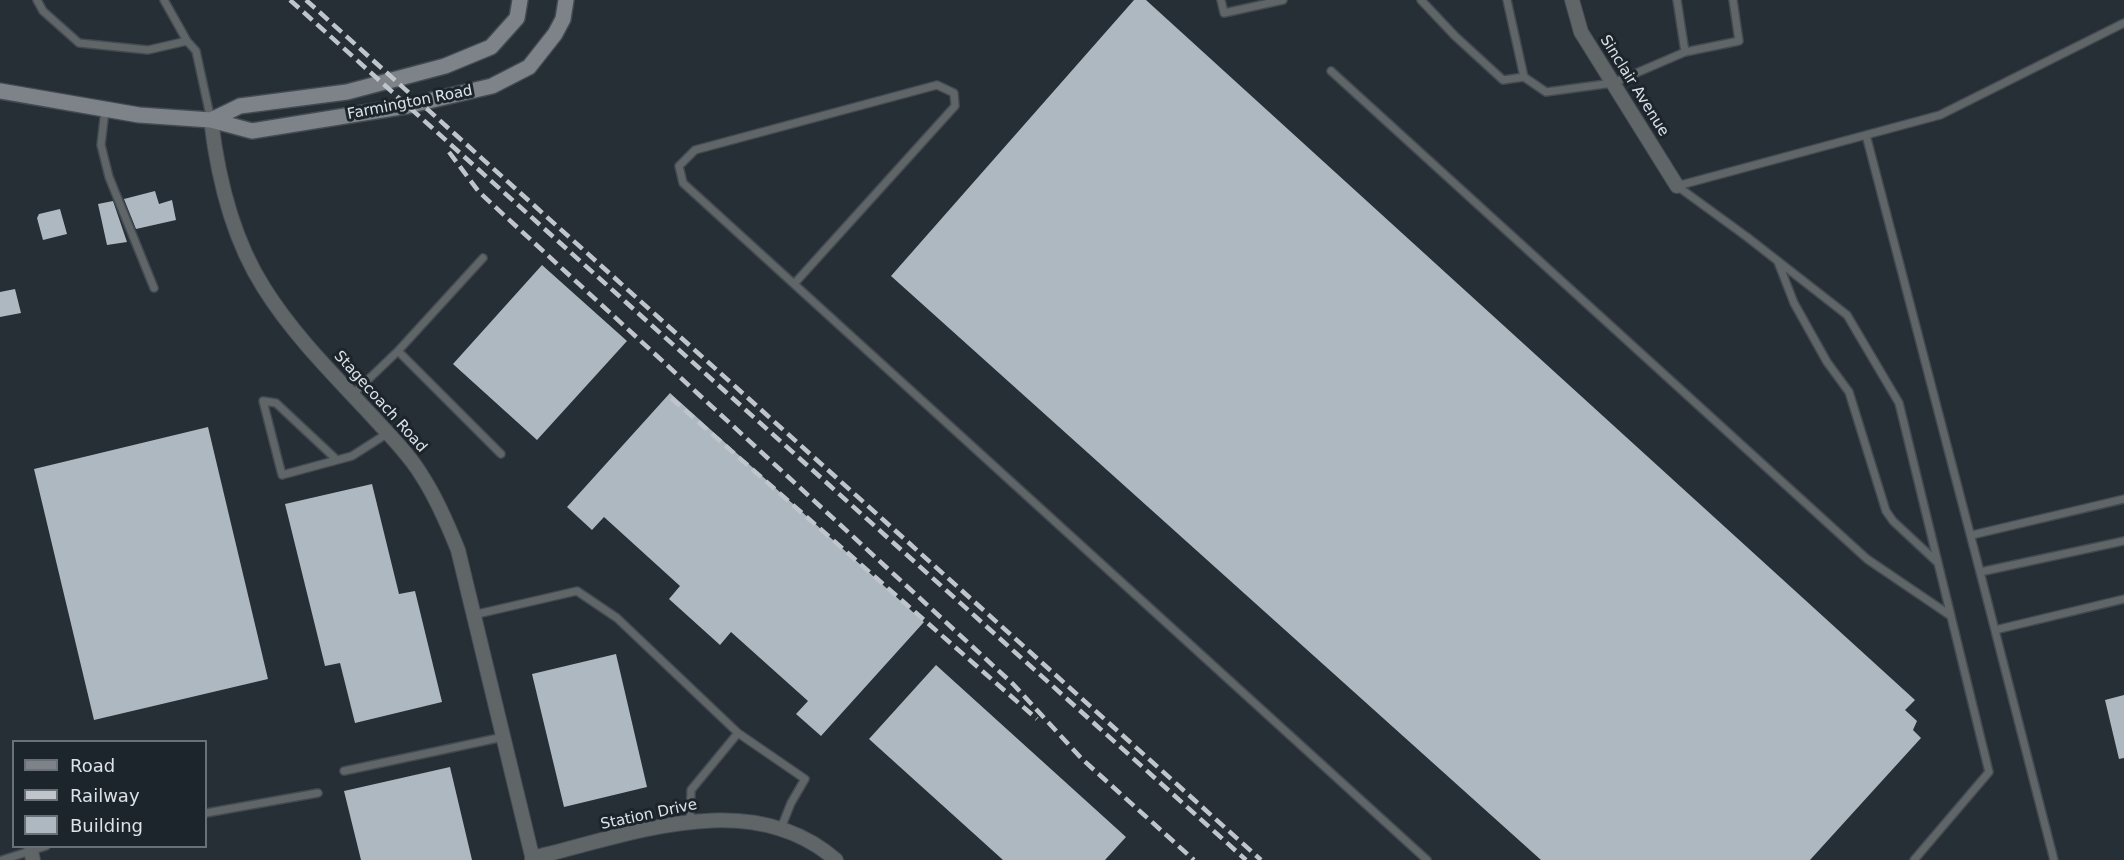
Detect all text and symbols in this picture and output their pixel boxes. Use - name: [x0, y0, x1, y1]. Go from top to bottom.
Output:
- street label: Sinclair Avenue: [1596, 32, 1672, 140]
- street label: Farmington Road: [346, 82, 474, 124]
- street label: Stagecoach Road: [330, 348, 430, 456]
- legend: [12, 740, 207, 848]
- text: Road: [70, 755, 115, 776]
- text: Railway: [70, 785, 140, 806]
- street label: Station Drive: [599, 796, 699, 834]
- text: Building: [70, 815, 143, 836]

